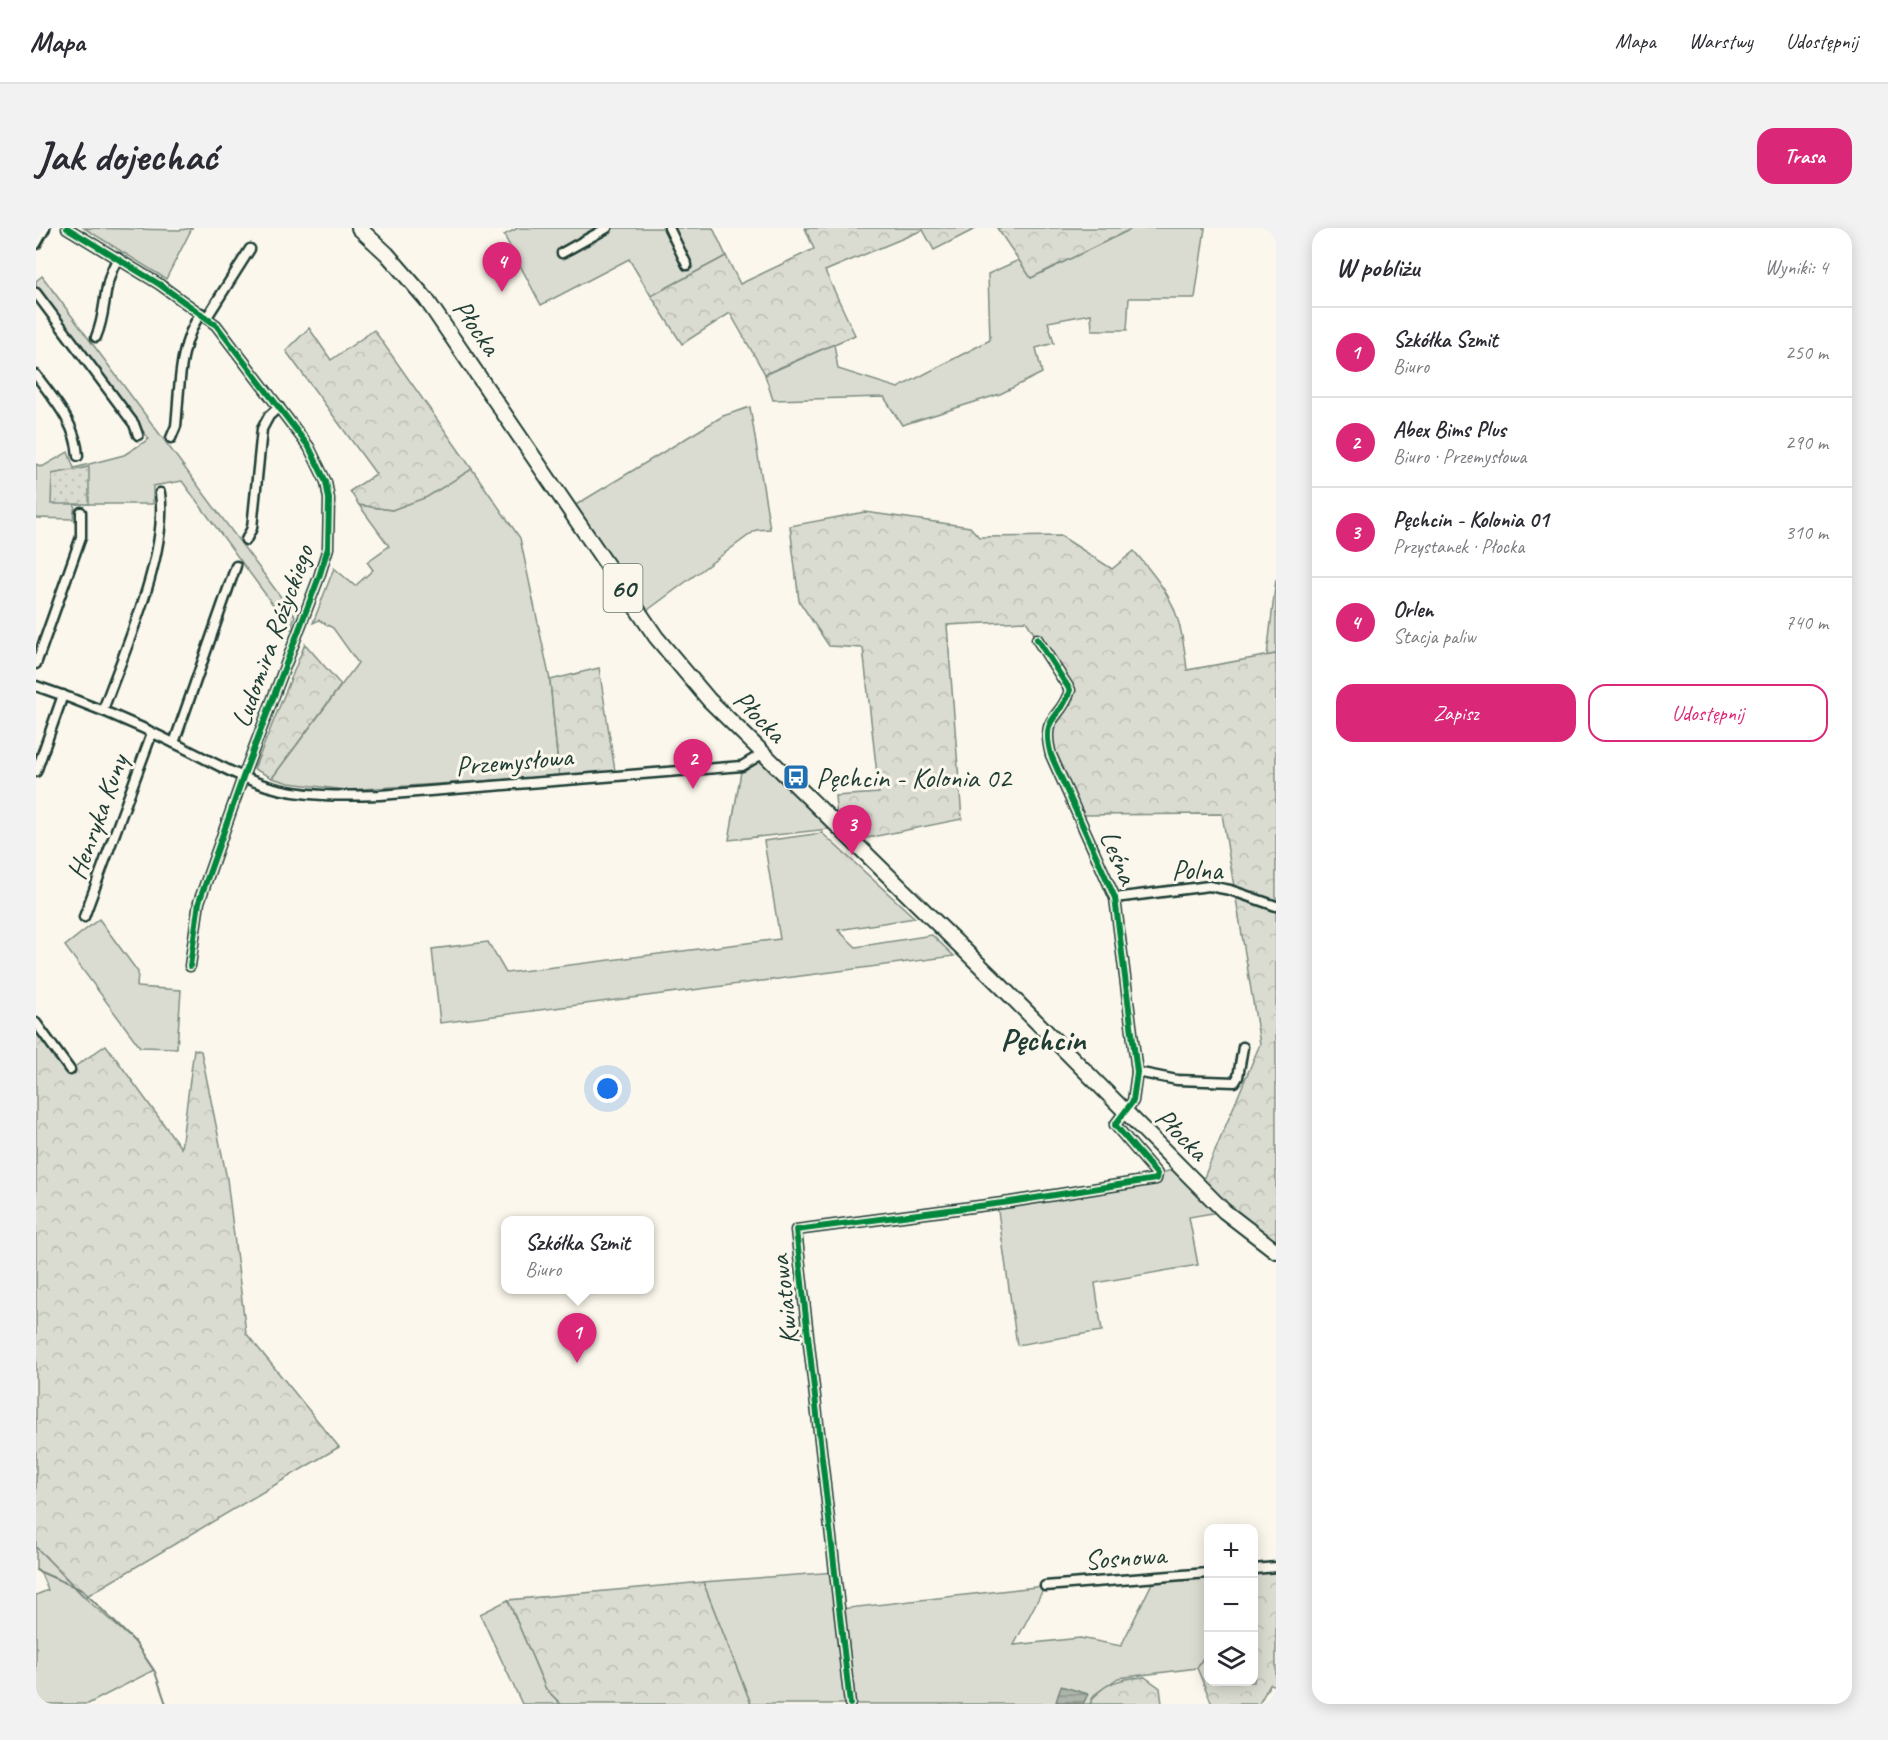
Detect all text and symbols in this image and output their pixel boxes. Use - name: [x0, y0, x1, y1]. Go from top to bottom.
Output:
- text: Mapa: [30, 24, 85, 59]
- text: Mapa: [1615, 28, 1656, 54]
- text: Warstwy: [1689, 28, 1753, 54]
- text: Udostępnij: [1786, 28, 1858, 54]
- button: Trasa: [1757, 128, 1852, 184]
- text: Jak dojechać: [36, 130, 217, 183]
- pin: 4: [482, 242, 522, 292]
- text: W pobliżu: [1336, 251, 1419, 284]
- text: Wyniki: 4: [1765, 255, 1828, 280]
- street label: Płocka: [445, 292, 510, 363]
- text: Szkółka Szmit: [1393, 326, 1498, 354]
- text: 1: [1351, 340, 1360, 365]
- text: 250 m: [1785, 340, 1828, 365]
- text: Biuro: [1393, 354, 1429, 379]
- text: Abex Bims Plus: [1393, 416, 1506, 444]
- text: 2: [1351, 430, 1360, 455]
- text: 290 m: [1785, 430, 1828, 455]
- text: Biuro · Przemysłowa: [1393, 444, 1526, 469]
- text: Pęchcin - Kolonia 01: [1393, 506, 1549, 534]
- text: 3: [1351, 520, 1360, 545]
- text: 310 m: [1785, 520, 1828, 545]
- text: Przystanek · Płocka: [1393, 534, 1524, 559]
- street label: Ludomira Różyckiego: [223, 538, 322, 732]
- road number: 60: [604, 564, 642, 612]
- text: Orlen: [1393, 596, 1433, 624]
- text: 4: [1351, 610, 1360, 635]
- text: 740 m: [1785, 610, 1828, 635]
- text: Stacja paliw: [1393, 624, 1476, 649]
- street label: Płocka: [726, 682, 795, 751]
- button: Zapisz: [1336, 684, 1576, 742]
- button: Udostępnij: [1588, 684, 1828, 742]
- street label: Przemysłowa: [454, 738, 576, 784]
- pin: 2: [674, 740, 712, 789]
- street label: Henryka Kuny: [58, 748, 137, 884]
- place label: Pęchcin - Kolonia 02: [816, 760, 1013, 795]
- bus stop icon: Pęchcin - Kolonia 02: [781, 762, 811, 792]
- pin: 3: [832, 806, 872, 855]
- street label: Leśna: [1092, 825, 1147, 891]
- street label: Polna: [1172, 852, 1224, 887]
- district label: Pęchcin: [1000, 1019, 1087, 1060]
- your location: [593, 1074, 622, 1103]
- street label: Płocka: [1148, 1100, 1217, 1169]
- popup: [501, 1216, 654, 1294]
- text: Szkółka Szmit: [525, 1229, 630, 1257]
- street label: Kwiatowa: [761, 1252, 807, 1347]
- text: Biuro: [525, 1257, 561, 1282]
- pin: 1: [558, 1314, 596, 1363]
- map controls: [1204, 1524, 1258, 1686]
- button: +: [1204, 1524, 1258, 1578]
- street label: Sosnowa: [1083, 1537, 1169, 1577]
- button: −: [1204, 1578, 1258, 1632]
- button: layers: [1204, 1632, 1258, 1686]

